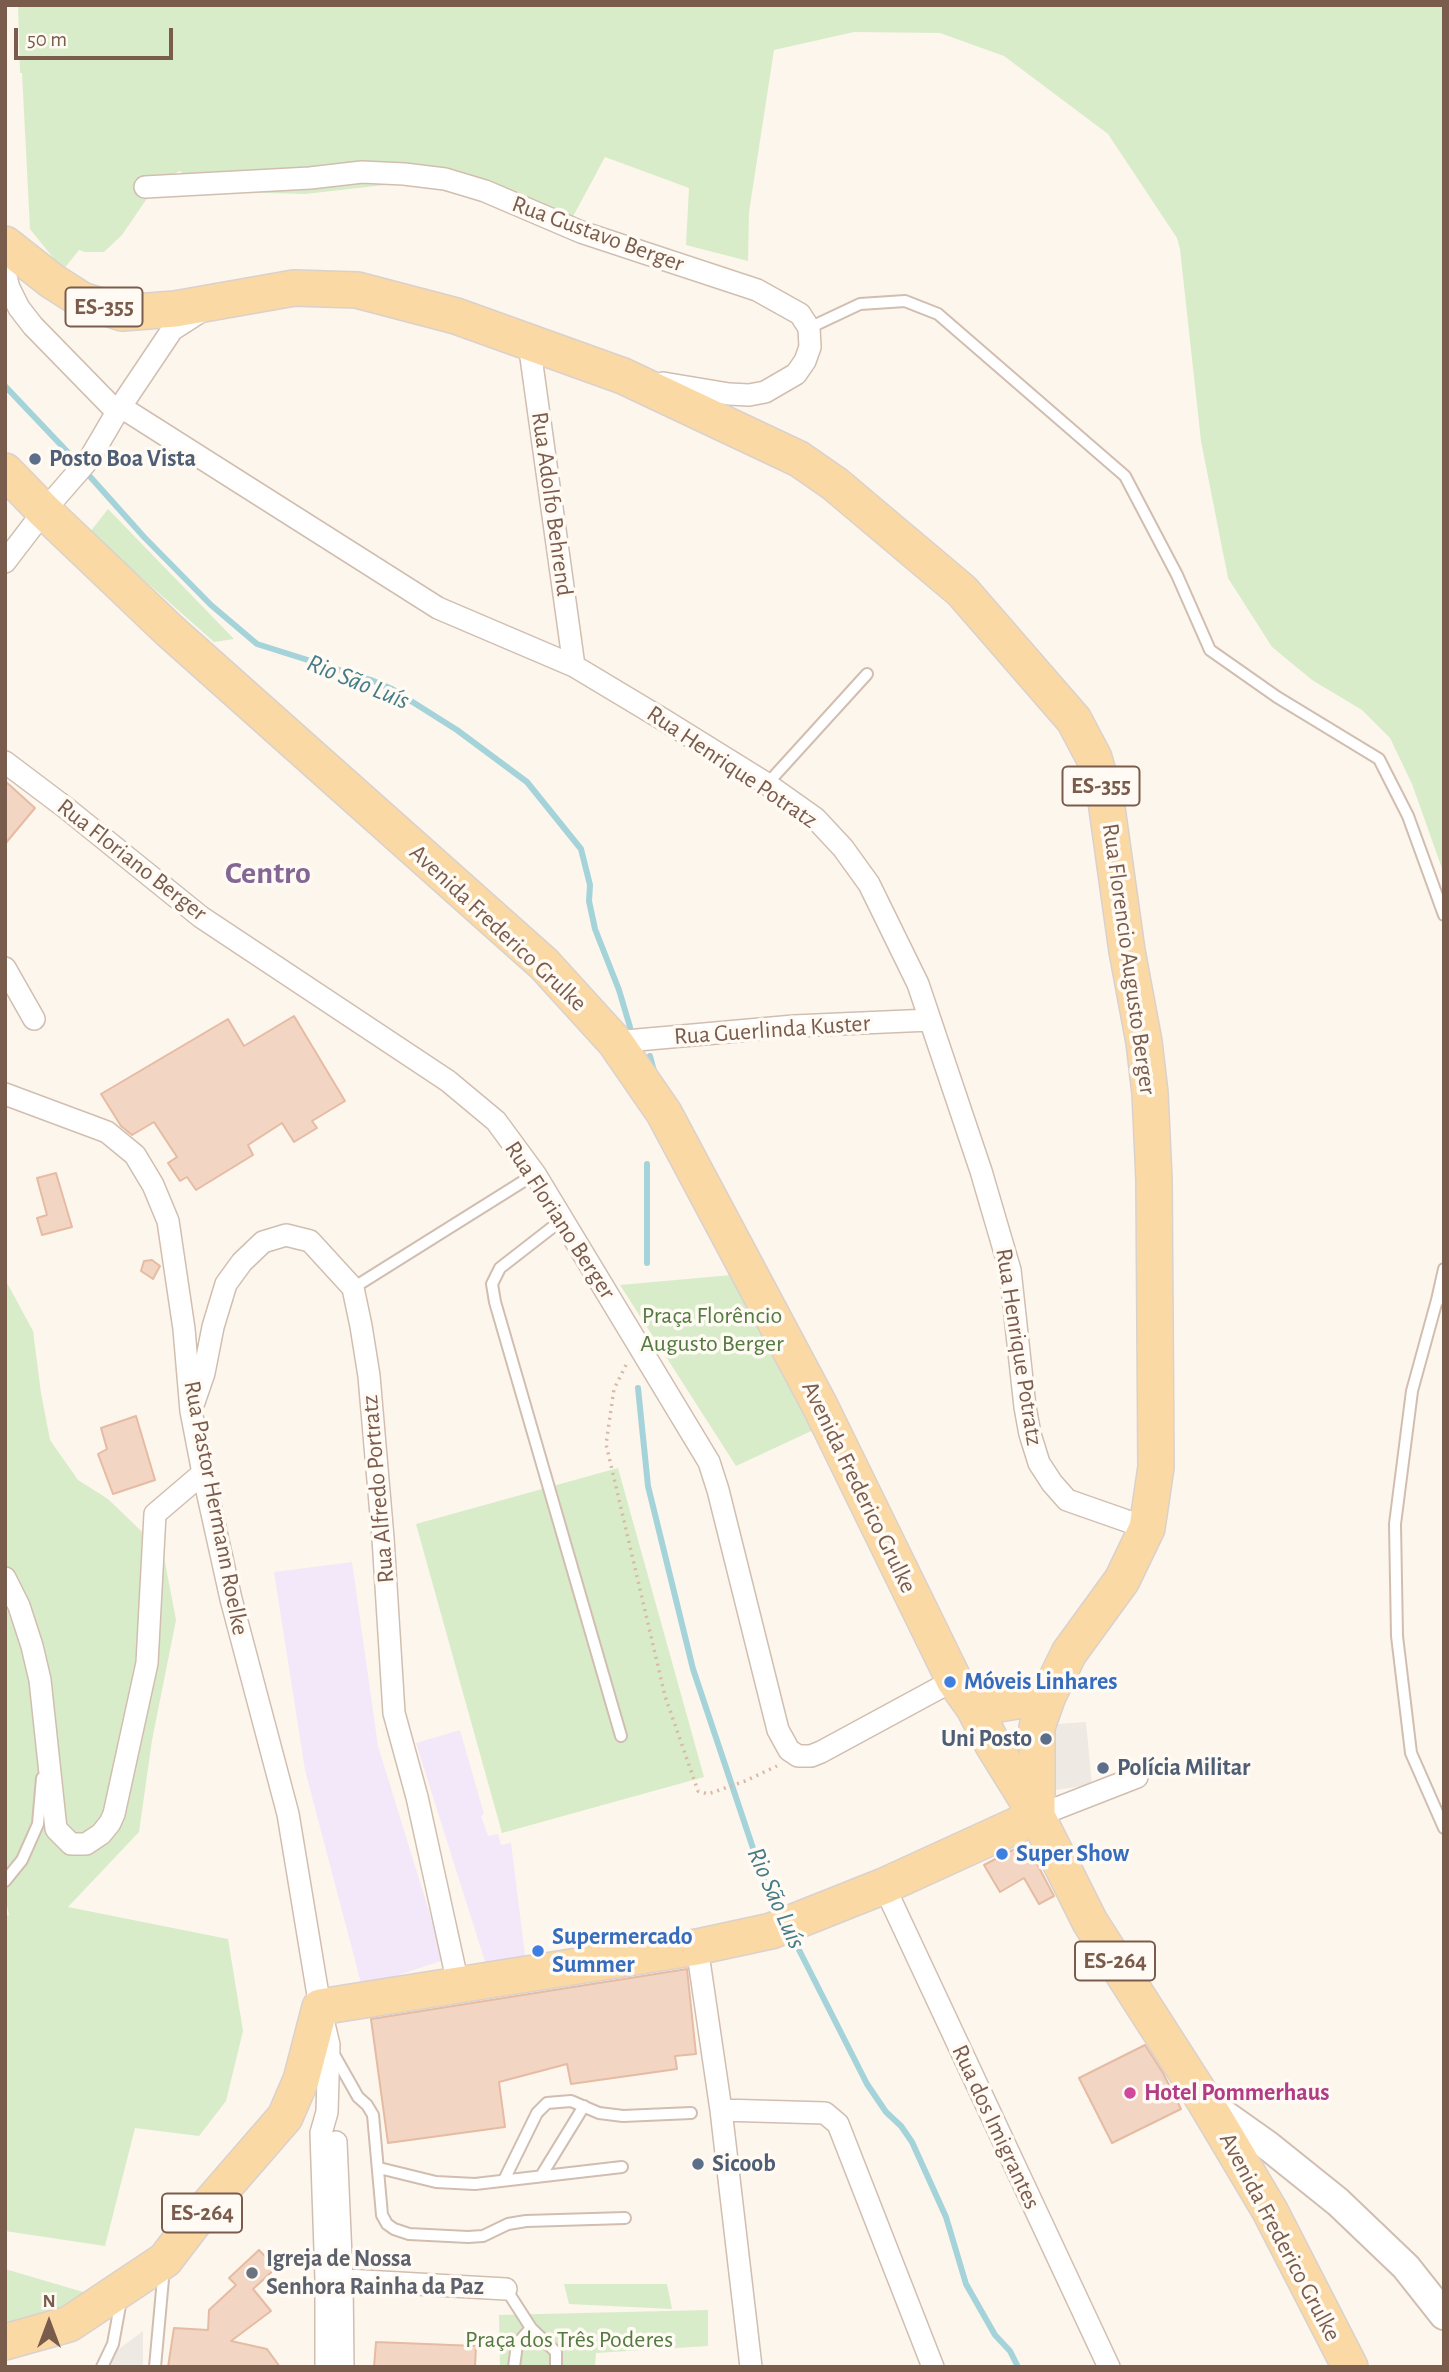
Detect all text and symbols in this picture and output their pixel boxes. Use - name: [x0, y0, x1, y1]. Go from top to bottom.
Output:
- scale bar: [18, 14, 177, 58]
- text: 50 m: [27, 29, 67, 50]
- street label: Rua Gustavo Berger: [508, 189, 688, 279]
- road number: ES-355: [66, 288, 142, 326]
- street label: Rua Adolfo Behrend: [525, 410, 579, 598]
- place label: Posto Boa Vista: [49, 445, 196, 473]
- marker: Posto Boa Vista: [27, 451, 43, 467]
- water label: Rio São Luís: [302, 647, 414, 717]
- street label: Rua Henrique Potratz: [641, 699, 823, 835]
- road number: ES-355: [1062, 766, 1140, 806]
- street label: Rua Floriano Berger: [51, 792, 213, 928]
- street label: Rua Florencio Augusto Berger: [1096, 822, 1162, 1096]
- street label: Avenida Frederico Grulke: [403, 838, 593, 1018]
- district label: Centro: [225, 854, 311, 892]
- street label: Rua Guerlinda Kuster: [673, 1009, 871, 1051]
- street label: Rua Floriano Berger: [498, 1136, 622, 1304]
- street label: Rua Henrique Potratz: [989, 1246, 1049, 1448]
- park label: Praça Florêncio Augusto Berger: [640, 1302, 784, 1358]
- street label: Avenida Frederico Grulke: [795, 1377, 923, 1597]
- street label: Rua Pastor Hermann Roelke: [177, 1378, 255, 1638]
- street label: Rua Alfredo Portratz: [355, 1394, 401, 1584]
- place label: Móveis Linhares: [964, 1668, 1118, 1696]
- marker: Móveis Linhares: [942, 1674, 958, 1690]
- place label: Uni Posto: [941, 1725, 1032, 1753]
- marker: Uni Posto: [1038, 1731, 1054, 1747]
- place label: Polícia Militar: [1117, 1754, 1250, 1782]
- marker: Polícia Militar: [1095, 1760, 1111, 1776]
- place label: Super Show: [1016, 1840, 1129, 1868]
- water label: Rio São Luís: [740, 1843, 812, 1953]
- marker: Super Show: [994, 1846, 1010, 1862]
- place label: Supermercado Summer: [552, 1923, 693, 1979]
- road number: ES-264: [1075, 1942, 1155, 1980]
- marker: Supermercado Summer: [530, 1943, 546, 1959]
- street label: Rua dos Imigrantes: [945, 2040, 1047, 2214]
- place label: Hotel Pommerhaus: [1144, 2079, 1330, 2107]
- marker: Hotel Pommerhaus: [1122, 2085, 1138, 2101]
- street label: Avenida Frederico Grulke: [1213, 2128, 1347, 2346]
- place label: Sicoob: [712, 2150, 776, 2178]
- marker: Sicoob: [690, 2156, 706, 2172]
- road number: ES-264: [162, 2194, 242, 2232]
- place label: Igreja de Nossa Senhora Rainha da Paz: [266, 2245, 484, 2301]
- marker: Igreja de Nossa Senhora Rainha da Paz: [244, 2265, 260, 2281]
- north arrow: [14, 2288, 84, 2358]
- text: N: [42, 2292, 56, 2311]
- park label: Praça dos Três Poderes: [465, 2326, 673, 2354]

